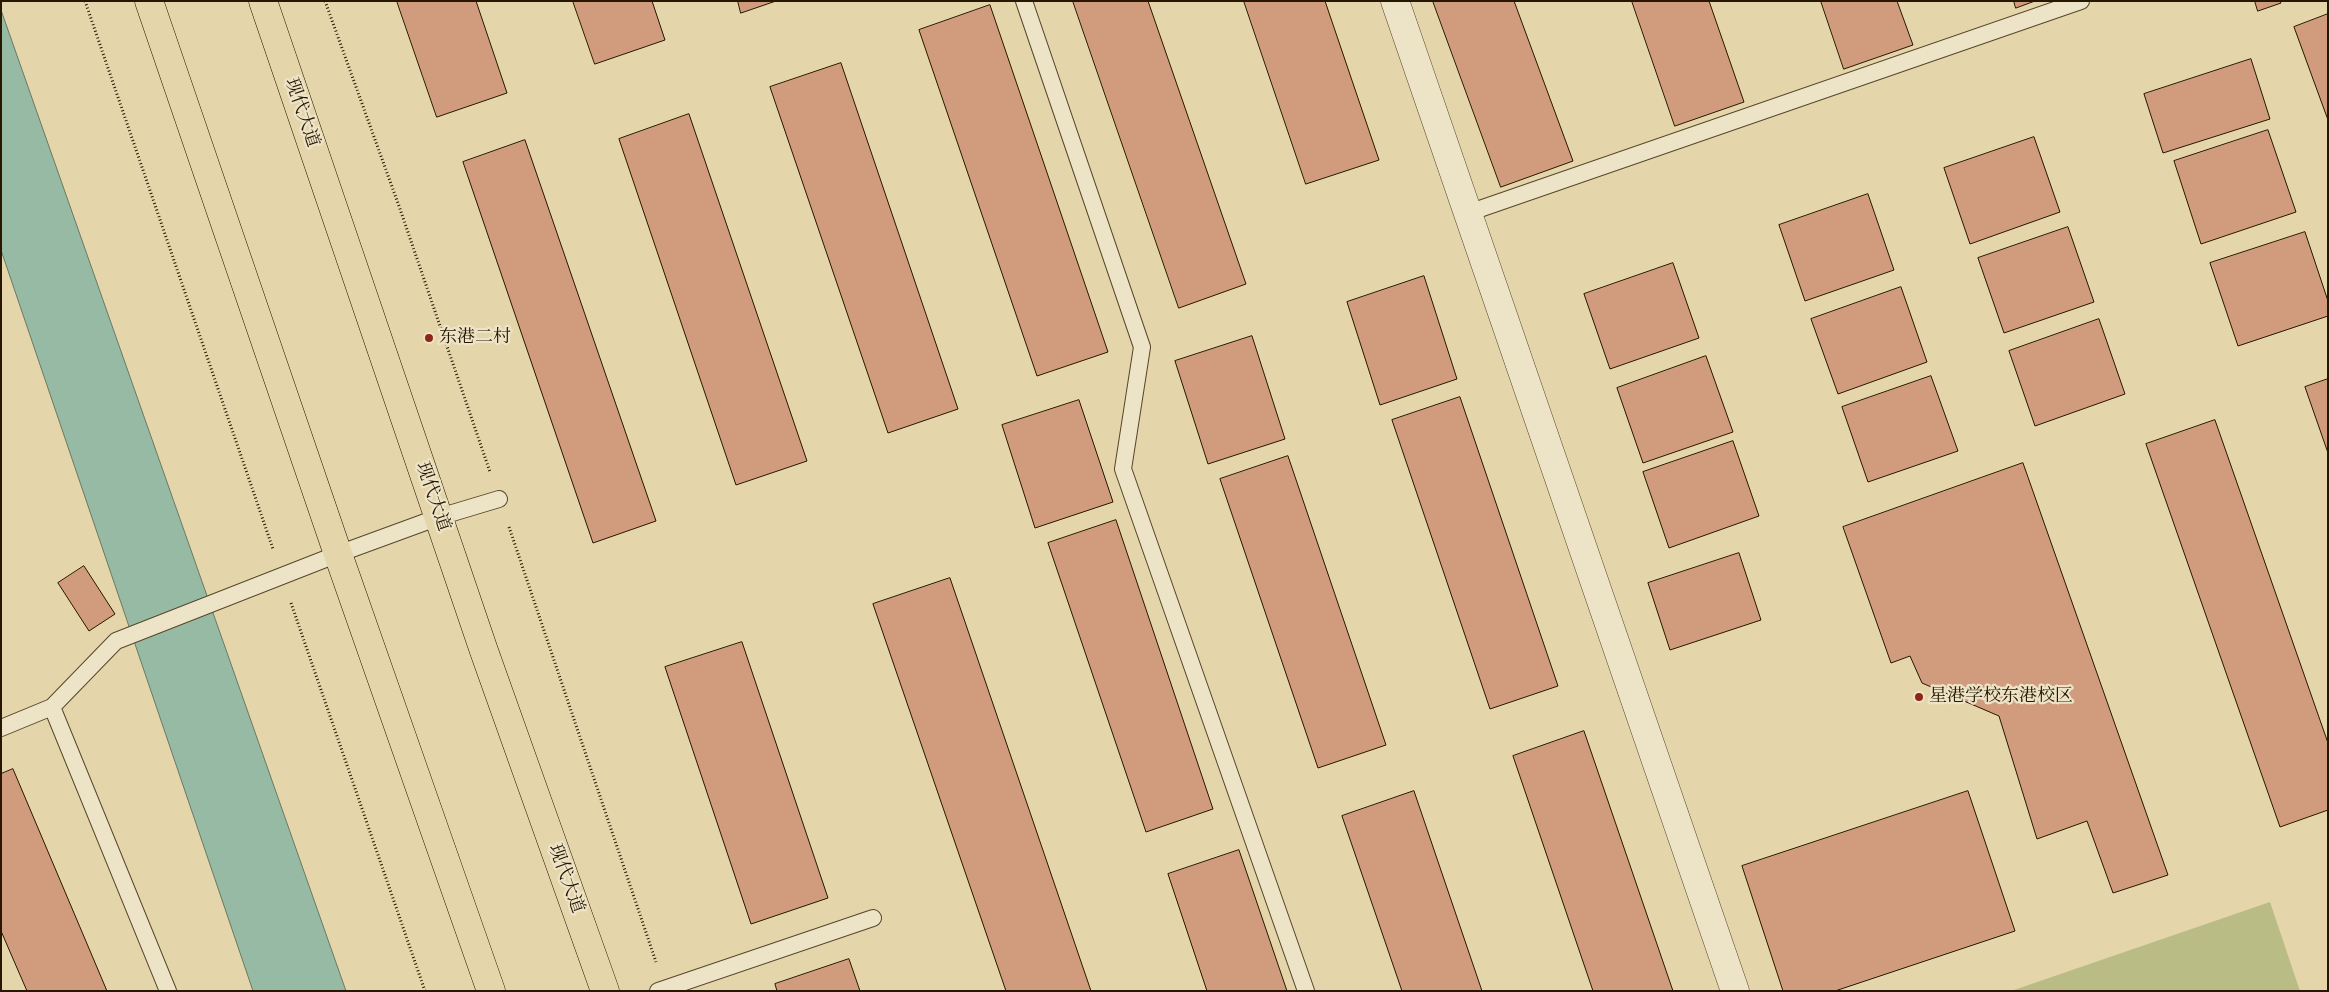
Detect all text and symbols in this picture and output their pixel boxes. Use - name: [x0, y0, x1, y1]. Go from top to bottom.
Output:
- street label: 现代大道: [279, 75, 323, 151]
- place label: 东港二村: [439, 327, 511, 349]
- marker: 东港二村: [423, 332, 435, 344]
- street label: 现代大道: [410, 459, 454, 535]
- place label: 星港学校东港校区: [1929, 686, 2073, 708]
- marker: 星港学校东港校区: [1913, 691, 1925, 703]
- street label: 现代大道: [543, 841, 587, 917]

